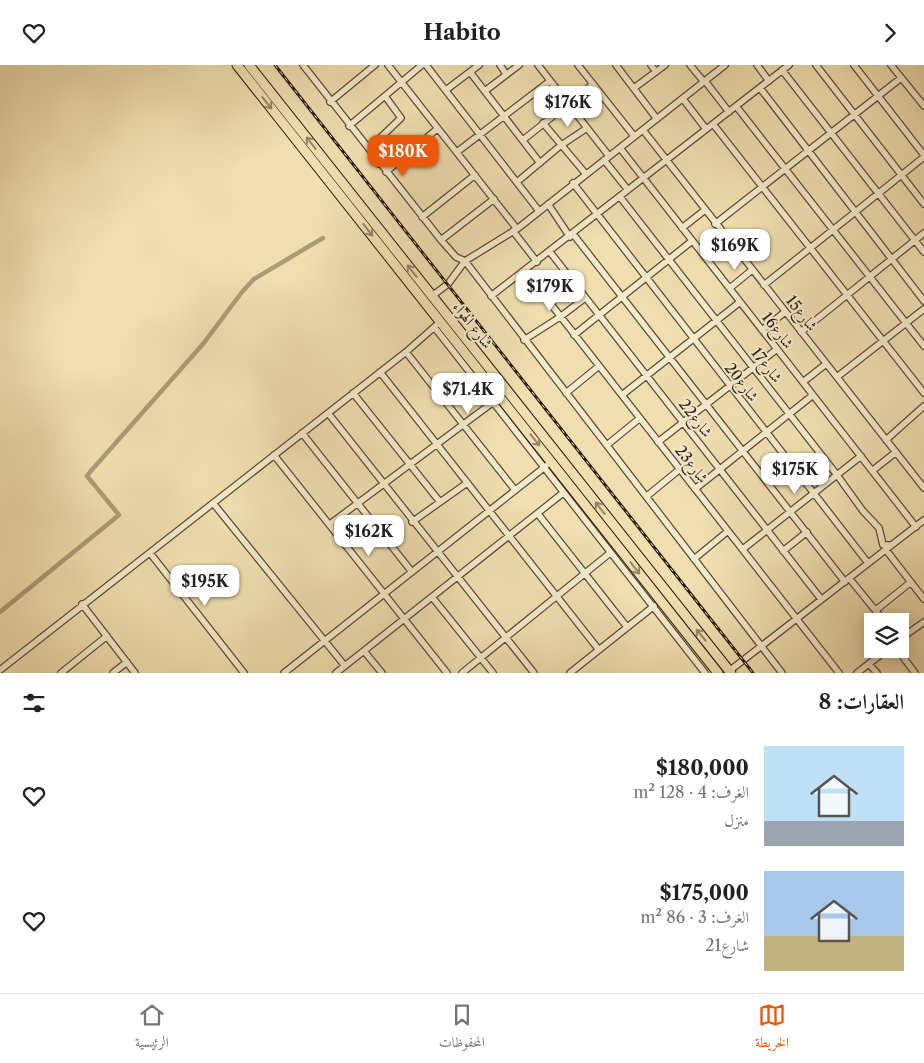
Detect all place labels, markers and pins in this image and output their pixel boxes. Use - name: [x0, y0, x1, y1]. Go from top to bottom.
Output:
- pin: $176K: [533, 85, 603, 128]
- pin: $180K: [368, 135, 438, 177]
- pin: $169K: [700, 229, 770, 271]
- pin: $179K: [515, 269, 585, 312]
- pin: $71.4K: [427, 373, 509, 415]
- pin: $175K: [760, 453, 830, 495]
- pin: $162K: [334, 515, 404, 557]
- pin: $195K: [170, 565, 240, 607]

